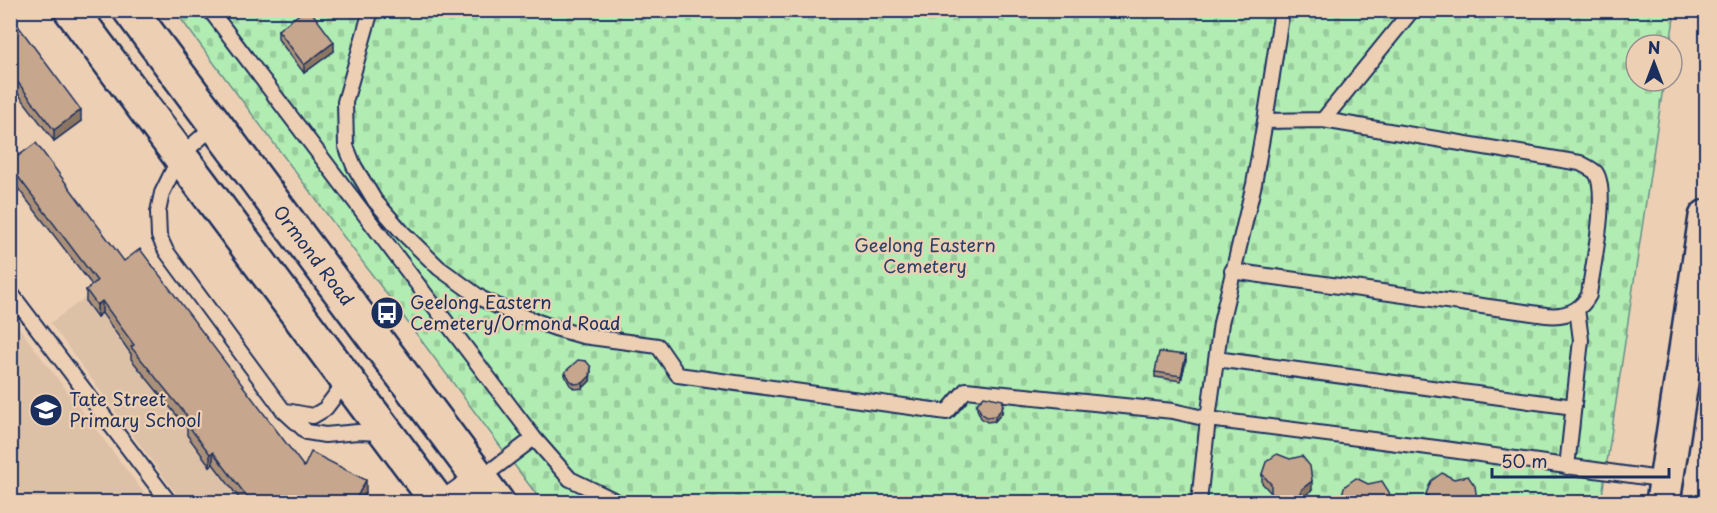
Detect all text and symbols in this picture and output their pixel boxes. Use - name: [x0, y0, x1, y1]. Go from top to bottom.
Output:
- north arrow: [1624, 33, 1684, 93]
- text: N: [1648, 35, 1660, 59]
- street label: Ormond Road: [267, 199, 361, 311]
- park label: Geelong Eastern Cemetery: [854, 231, 996, 279]
- place label: Geelong Eastern Cemetery/Ormond Road: [410, 288, 621, 336]
- bus stop icon: Geelong Eastern Cemetery/Ormond Road: [369, 295, 405, 331]
- place label: Tate Street Primary School: [69, 385, 201, 433]
- school or university icon: Tate Street Primary School: [28, 392, 64, 428]
- scale bar: [1492, 441, 1669, 479]
- text: 50 m: [1501, 447, 1548, 474]

